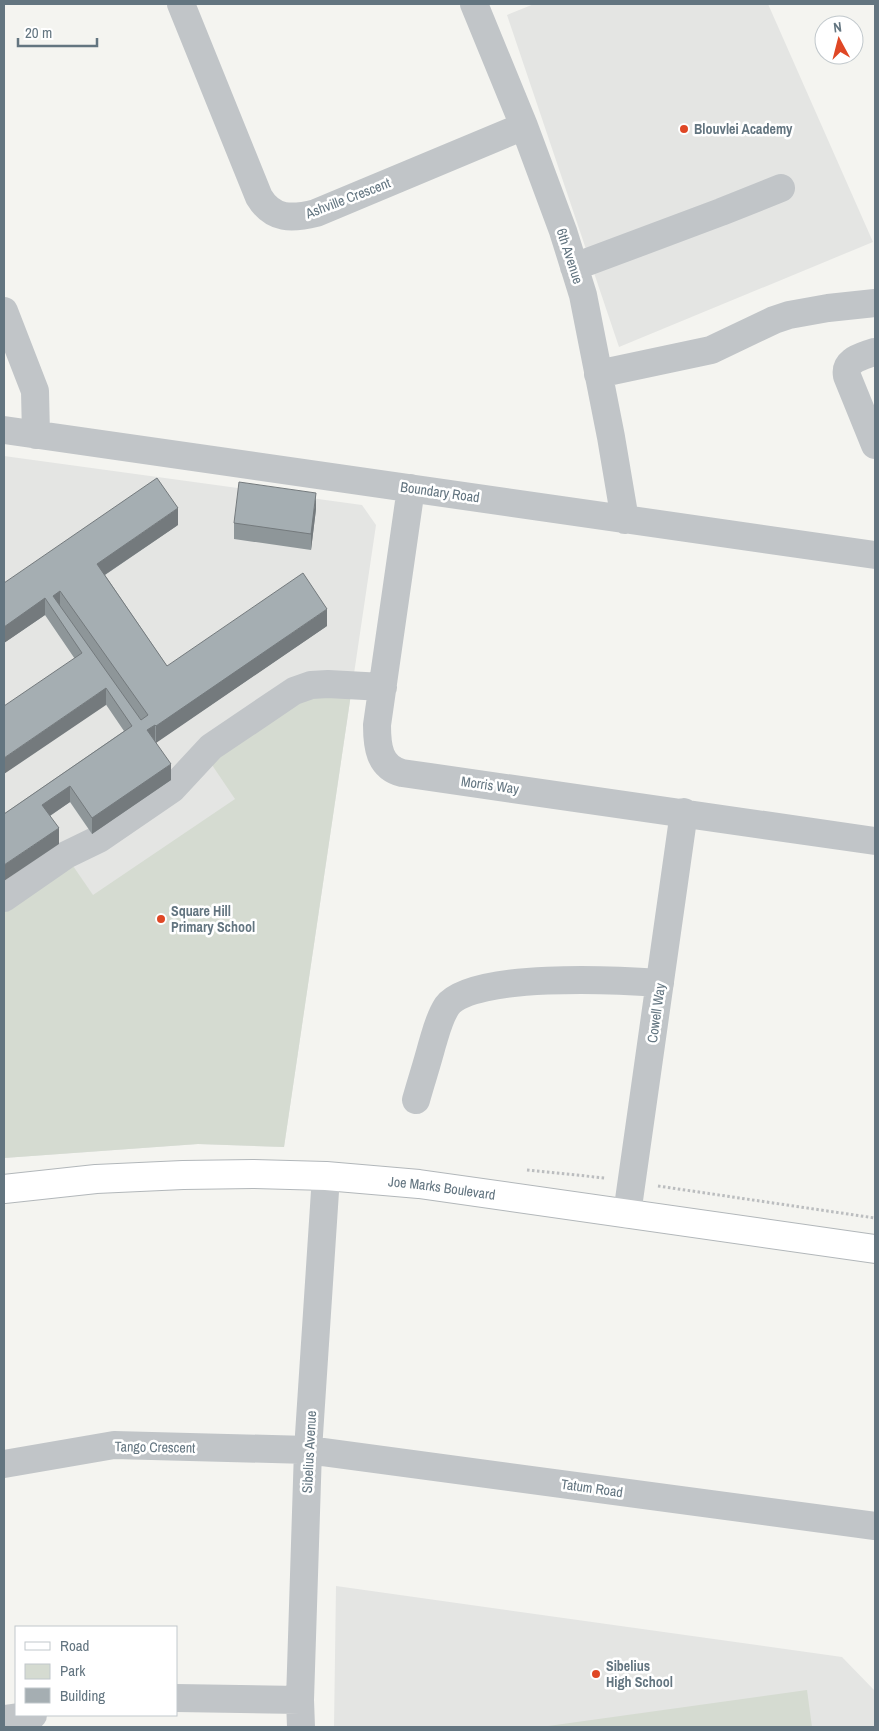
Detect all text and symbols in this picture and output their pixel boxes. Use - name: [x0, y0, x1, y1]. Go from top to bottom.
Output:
- scale bar: [18, 15, 96, 47]
- north arrow: [814, 15, 864, 65]
- text: N: [832, 18, 843, 37]
- text: 20 m: [25, 22, 52, 43]
- place label: Blouvlei Academy: [694, 120, 793, 138]
- marker: Blouvlei Academy: [678, 123, 690, 135]
- street label: Ashville Crescent: [302, 174, 393, 223]
- street label: 6th Avenue: [553, 226, 587, 286]
- street label: Boundary Road: [399, 478, 481, 506]
- street label: Morris Way: [460, 772, 520, 798]
- place label: Square Hill Primary School: [171, 902, 255, 936]
- marker: Square Hill Primary School: [155, 913, 167, 925]
- street label: Cowell Way: [643, 982, 669, 1044]
- street label: Joe Marks Boulevard: [387, 1172, 496, 1204]
- street label: Sibelius Avenue: [298, 1410, 320, 1494]
- street label: Tango Crescent: [115, 1437, 195, 1457]
- street label: Tatum Road: [560, 1475, 624, 1501]
- legend: [15, 1626, 178, 1716]
- text: Road: [60, 1635, 89, 1656]
- place label: Sibelius High School: [606, 1657, 673, 1691]
- text: Park: [60, 1660, 86, 1681]
- marker: Sibelius High School: [590, 1668, 602, 1680]
- text: Building: [60, 1685, 105, 1706]

